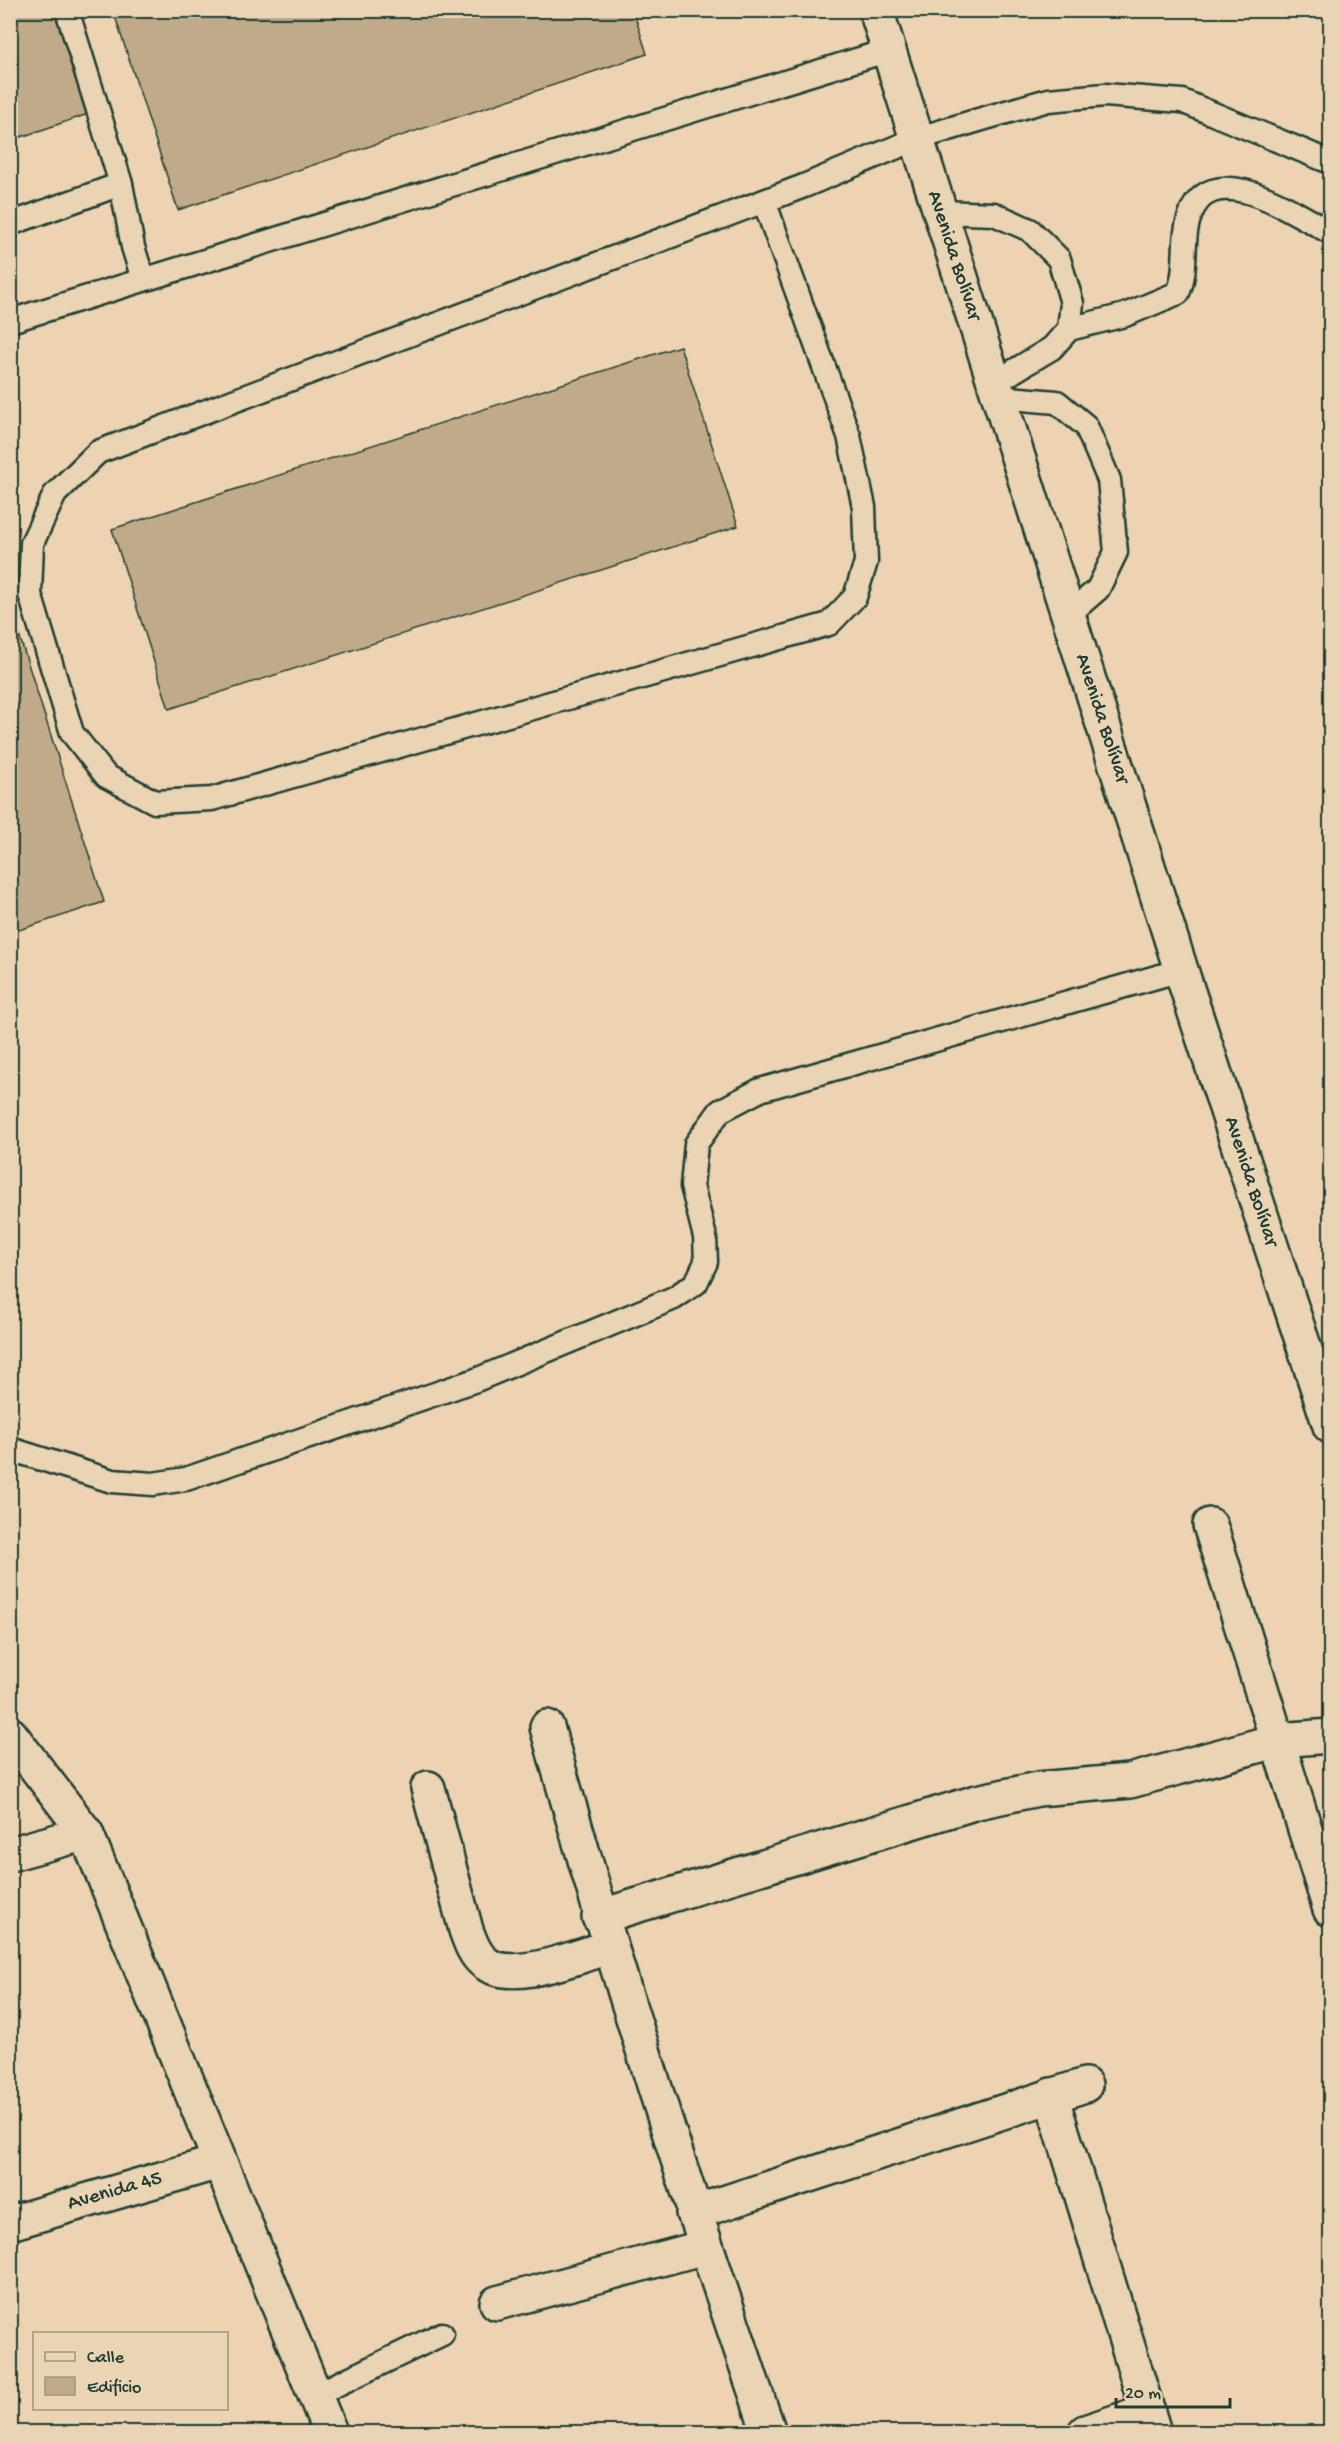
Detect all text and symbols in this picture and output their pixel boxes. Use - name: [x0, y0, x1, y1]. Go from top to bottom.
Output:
- street label: Avenida Bolívar: [920, 188, 986, 326]
- street label: Avenida Bolívar: [1068, 651, 1134, 789]
- street label: Avenida Bolívar: [1217, 1114, 1283, 1252]
- street label: Avenida 45: [65, 2167, 165, 2217]
- legend: [33, 2332, 228, 2410]
- text: Calle: [87, 2348, 125, 2369]
- scale bar: [1116, 2371, 1230, 2409]
- text: Edificio: [87, 2378, 141, 2399]
- text: 20 m: [1125, 2384, 1161, 2405]

